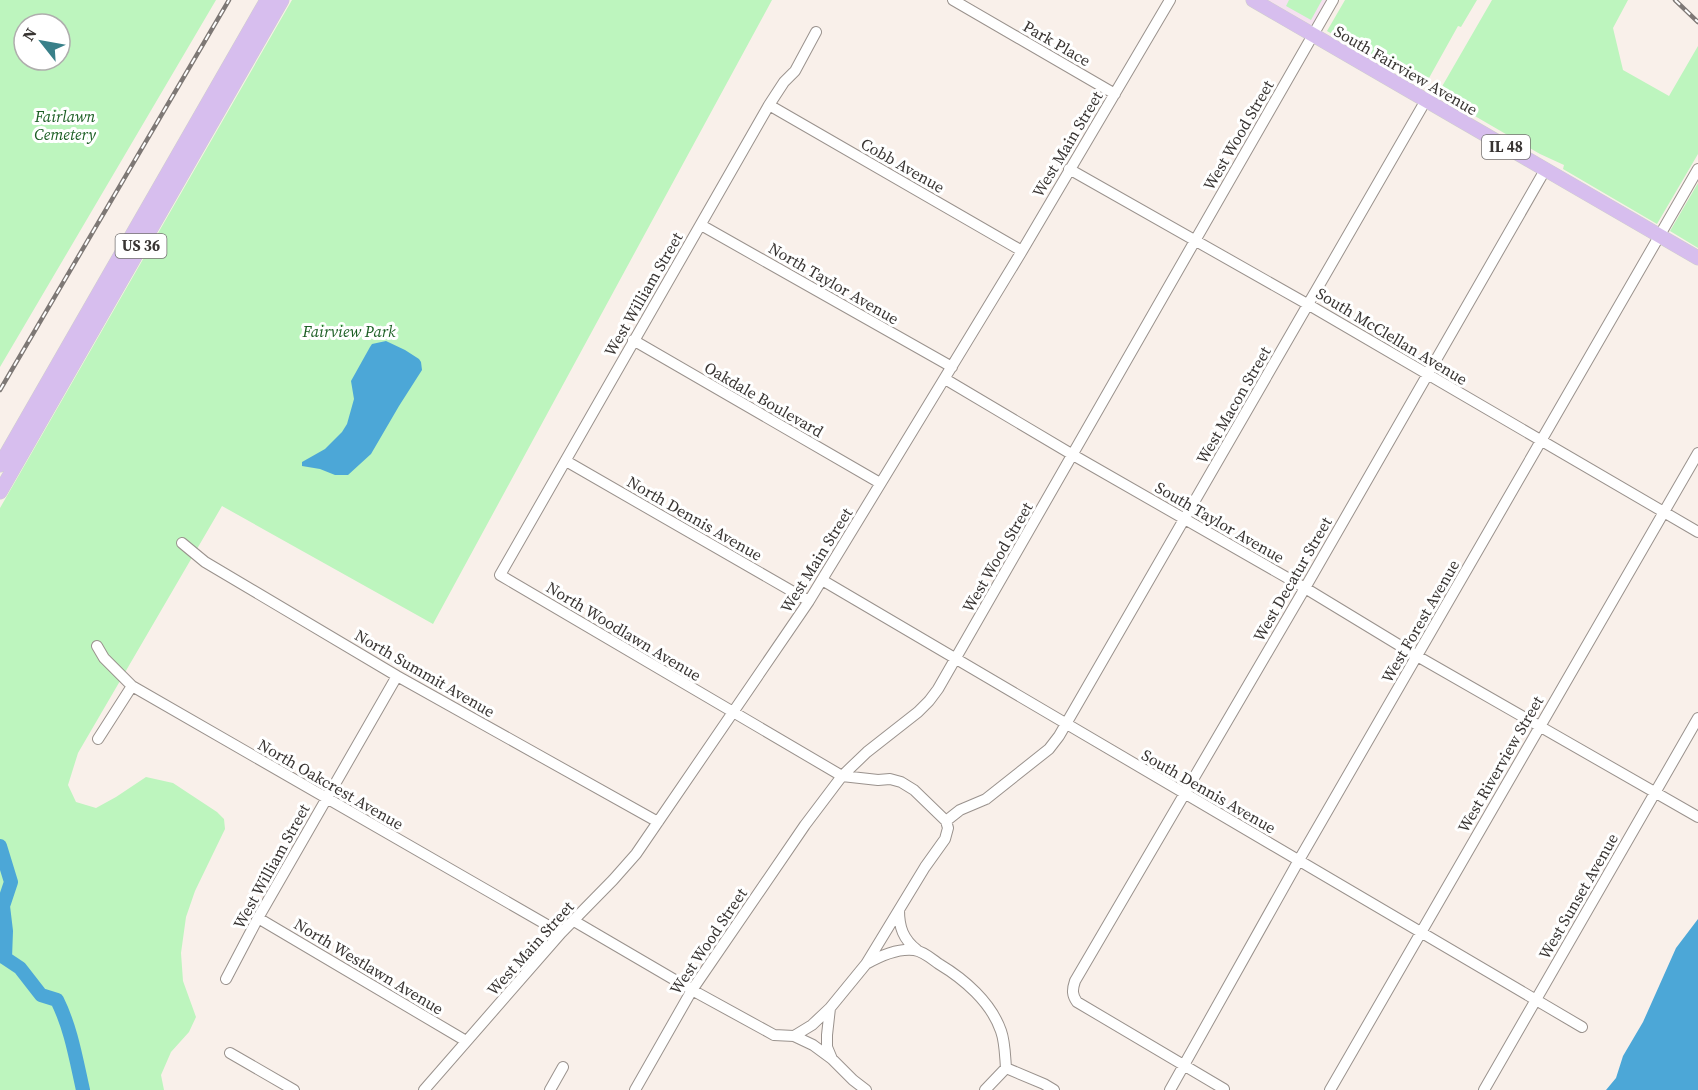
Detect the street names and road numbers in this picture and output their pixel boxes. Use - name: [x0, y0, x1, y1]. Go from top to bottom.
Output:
- street label: Park Place: [1019, 15, 1095, 71]
- street label: South Fairview Avenue: [1330, 20, 1482, 120]
- street label: West Wood Street: [1198, 75, 1279, 194]
- street label: West Main Street: [1027, 86, 1108, 201]
- street label: Cobb Avenue: [857, 132, 949, 198]
- road number: IL 48: [1482, 135, 1530, 159]
- street label: West William Street: [599, 227, 688, 360]
- road number: US 36: [116, 234, 166, 258]
- street label: North Taylor Avenue: [765, 237, 903, 329]
- street label: South McClellan Avenue: [1312, 282, 1472, 390]
- street label: West Macon Street: [1190, 342, 1276, 468]
- street label: Oakdale Boulevard: [700, 356, 828, 442]
- street label: North Dennis Avenue: [623, 470, 767, 566]
- street label: South Taylor Avenue: [1151, 476, 1289, 568]
- street label: West Wood Street: [957, 497, 1038, 616]
- street label: West Main Street: [775, 503, 858, 617]
- street label: West Decatur Street: [1247, 512, 1337, 645]
- street label: West Forest Avenue: [1376, 555, 1464, 687]
- street label: North Woodlawn Avenue: [542, 576, 706, 686]
- street label: North Summit Avenue: [351, 624, 499, 722]
- street label: West Riverview Street: [1452, 691, 1548, 836]
- street label: North Oakcrest Avenue: [254, 733, 408, 835]
- street label: South Dennis Avenue: [1138, 744, 1280, 838]
- street label: West William Street: [228, 799, 315, 932]
- street label: West Sunset Avenue: [1533, 829, 1623, 963]
- street label: West Wood Street: [664, 883, 752, 998]
- street label: West Main Street: [482, 895, 579, 1000]
- street label: North Westlawn Avenue: [290, 913, 448, 1019]

